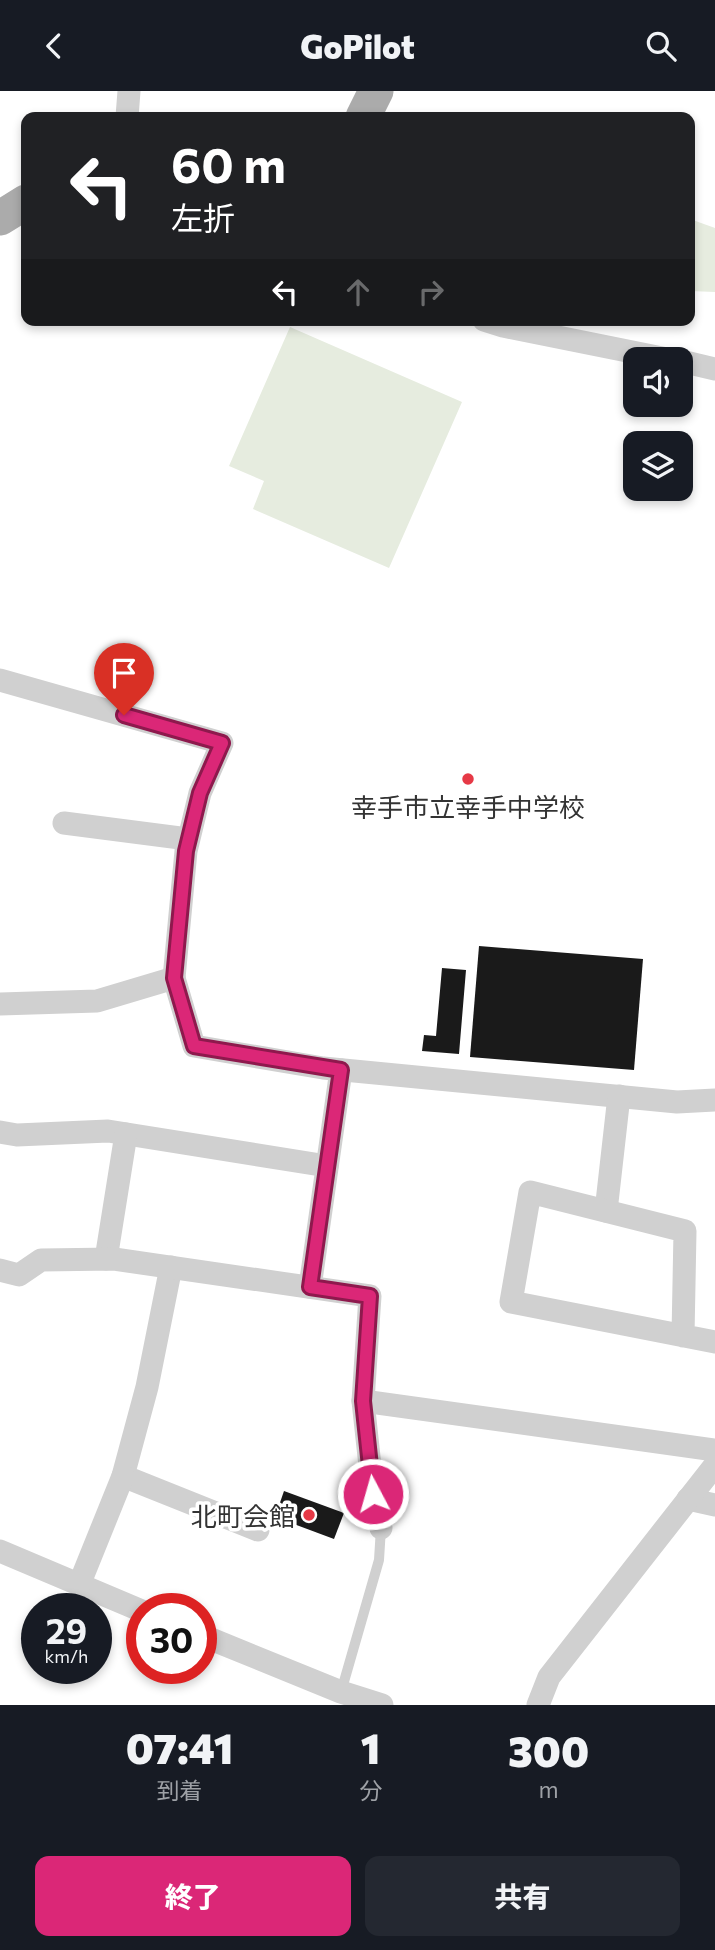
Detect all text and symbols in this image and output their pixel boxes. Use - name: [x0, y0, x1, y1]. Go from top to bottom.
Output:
- text: GoPilot: [300, 26, 415, 66]
- icon: back: [35, 27, 73, 65]
- icon: search: [642, 27, 680, 65]
- text: 60 m: [171, 133, 286, 193]
- icon: left: [56, 140, 147, 231]
- text: 左折: [171, 197, 235, 237]
- icon: left: [266, 273, 304, 311]
- icon: ahead: [339, 273, 377, 311]
- icon: right: [412, 273, 450, 311]
- map controls: [623, 347, 693, 501]
- button: sound: [623, 347, 693, 417]
- button: layers: [623, 431, 693, 501]
- pin: [94, 643, 154, 715]
- icon: arrive: [105, 654, 143, 692]
- marker: 幸手市立幸手中学校: [460, 771, 476, 787]
- place label: 幸手市立幸手中学校: [351, 791, 585, 822]
- position arrow: [336, 1457, 410, 1531]
- place label: 北町会館: [191, 1500, 295, 1531]
- marker: 北町会館: [301, 1507, 317, 1523]
- speed limit sign: 30: [126, 1593, 217, 1684]
- text: 29: [46, 1608, 87, 1651]
- text: km/h: [45, 1645, 88, 1667]
- text: 07:41: [126, 1721, 233, 1773]
- text: 1: [361, 1721, 380, 1773]
- text: 300: [508, 1724, 589, 1776]
- text: m: [539, 1775, 559, 1803]
- text: 到着: [157, 1776, 203, 1804]
- text: 分: [359, 1776, 382, 1804]
- button: 終了: [35, 1856, 351, 1936]
- button: 共有: [365, 1856, 680, 1936]

